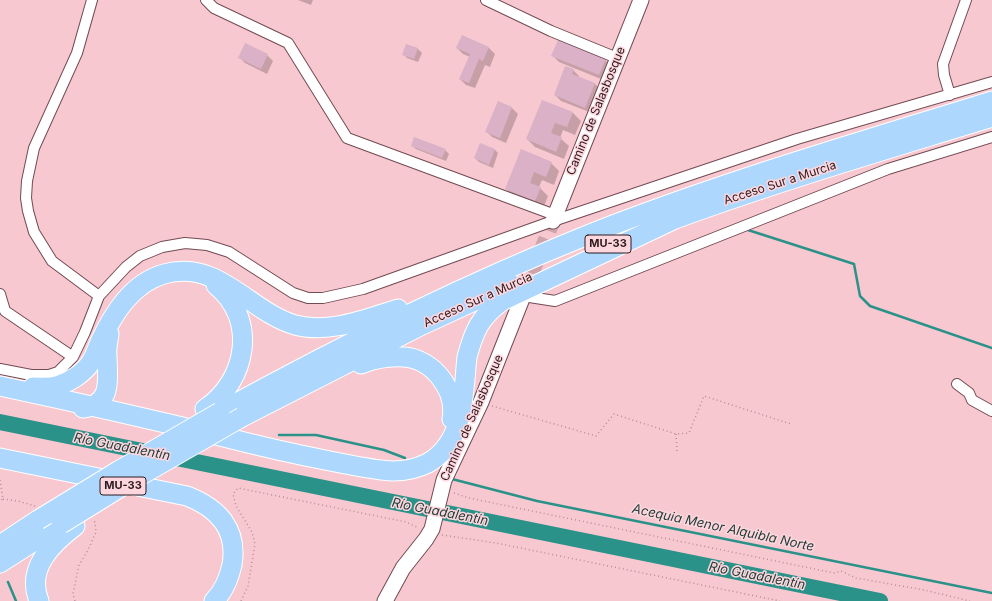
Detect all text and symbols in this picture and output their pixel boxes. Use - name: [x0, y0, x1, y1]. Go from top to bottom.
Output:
- street label: Camino de Salasbosque: [564, 45, 628, 177]
- street label: Acceso Sur a Murcia: [722, 158, 838, 208]
- road number: MU-33: [585, 235, 631, 253]
- street label: Acceso Sur a Murcia: [421, 270, 535, 330]
- street label: Camino de Salasbosque: [438, 352, 506, 484]
- water label: Río Guadalentín: [73, 430, 171, 464]
- road number: MU-33: [100, 477, 146, 495]
- water label: Río Guadalentín: [391, 495, 489, 529]
- water label: Acequia Menor Alquibla Norte: [631, 501, 815, 555]
- water label: Río Guadalentín: [708, 559, 806, 593]

